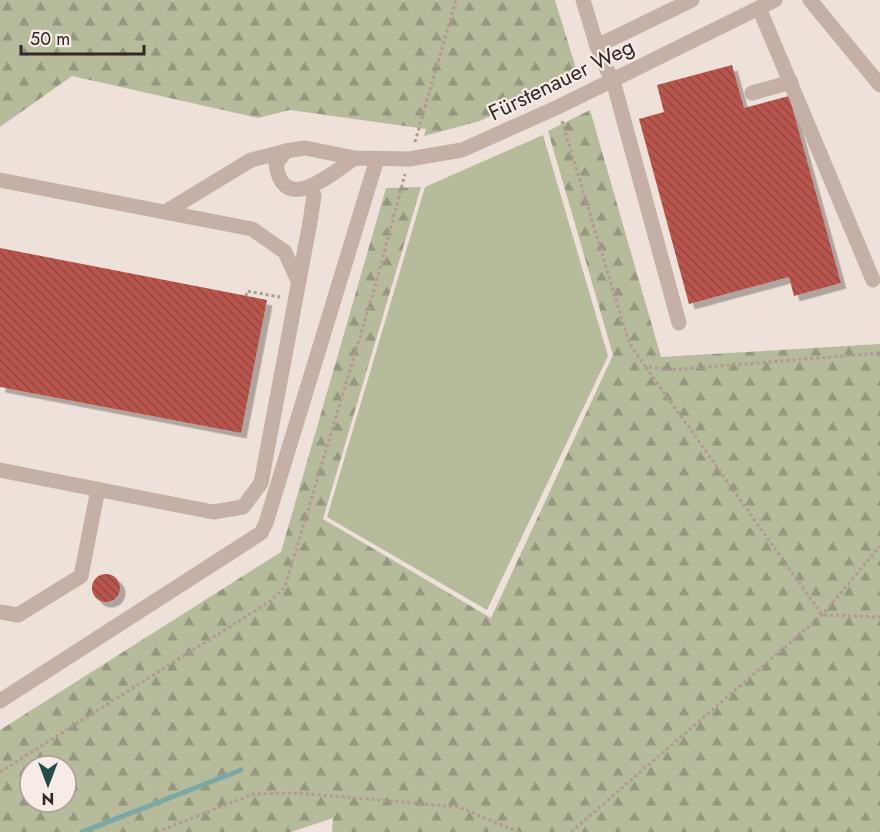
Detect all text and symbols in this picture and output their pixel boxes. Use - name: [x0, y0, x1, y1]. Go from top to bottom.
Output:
- scale bar: [21, 18, 144, 56]
- text: 50 m: [30, 26, 70, 52]
- street label: Fürstenauer Weg: [483, 30, 639, 128]
- north arrow: [18, 754, 78, 814]
- text: N: [42, 787, 54, 810]

